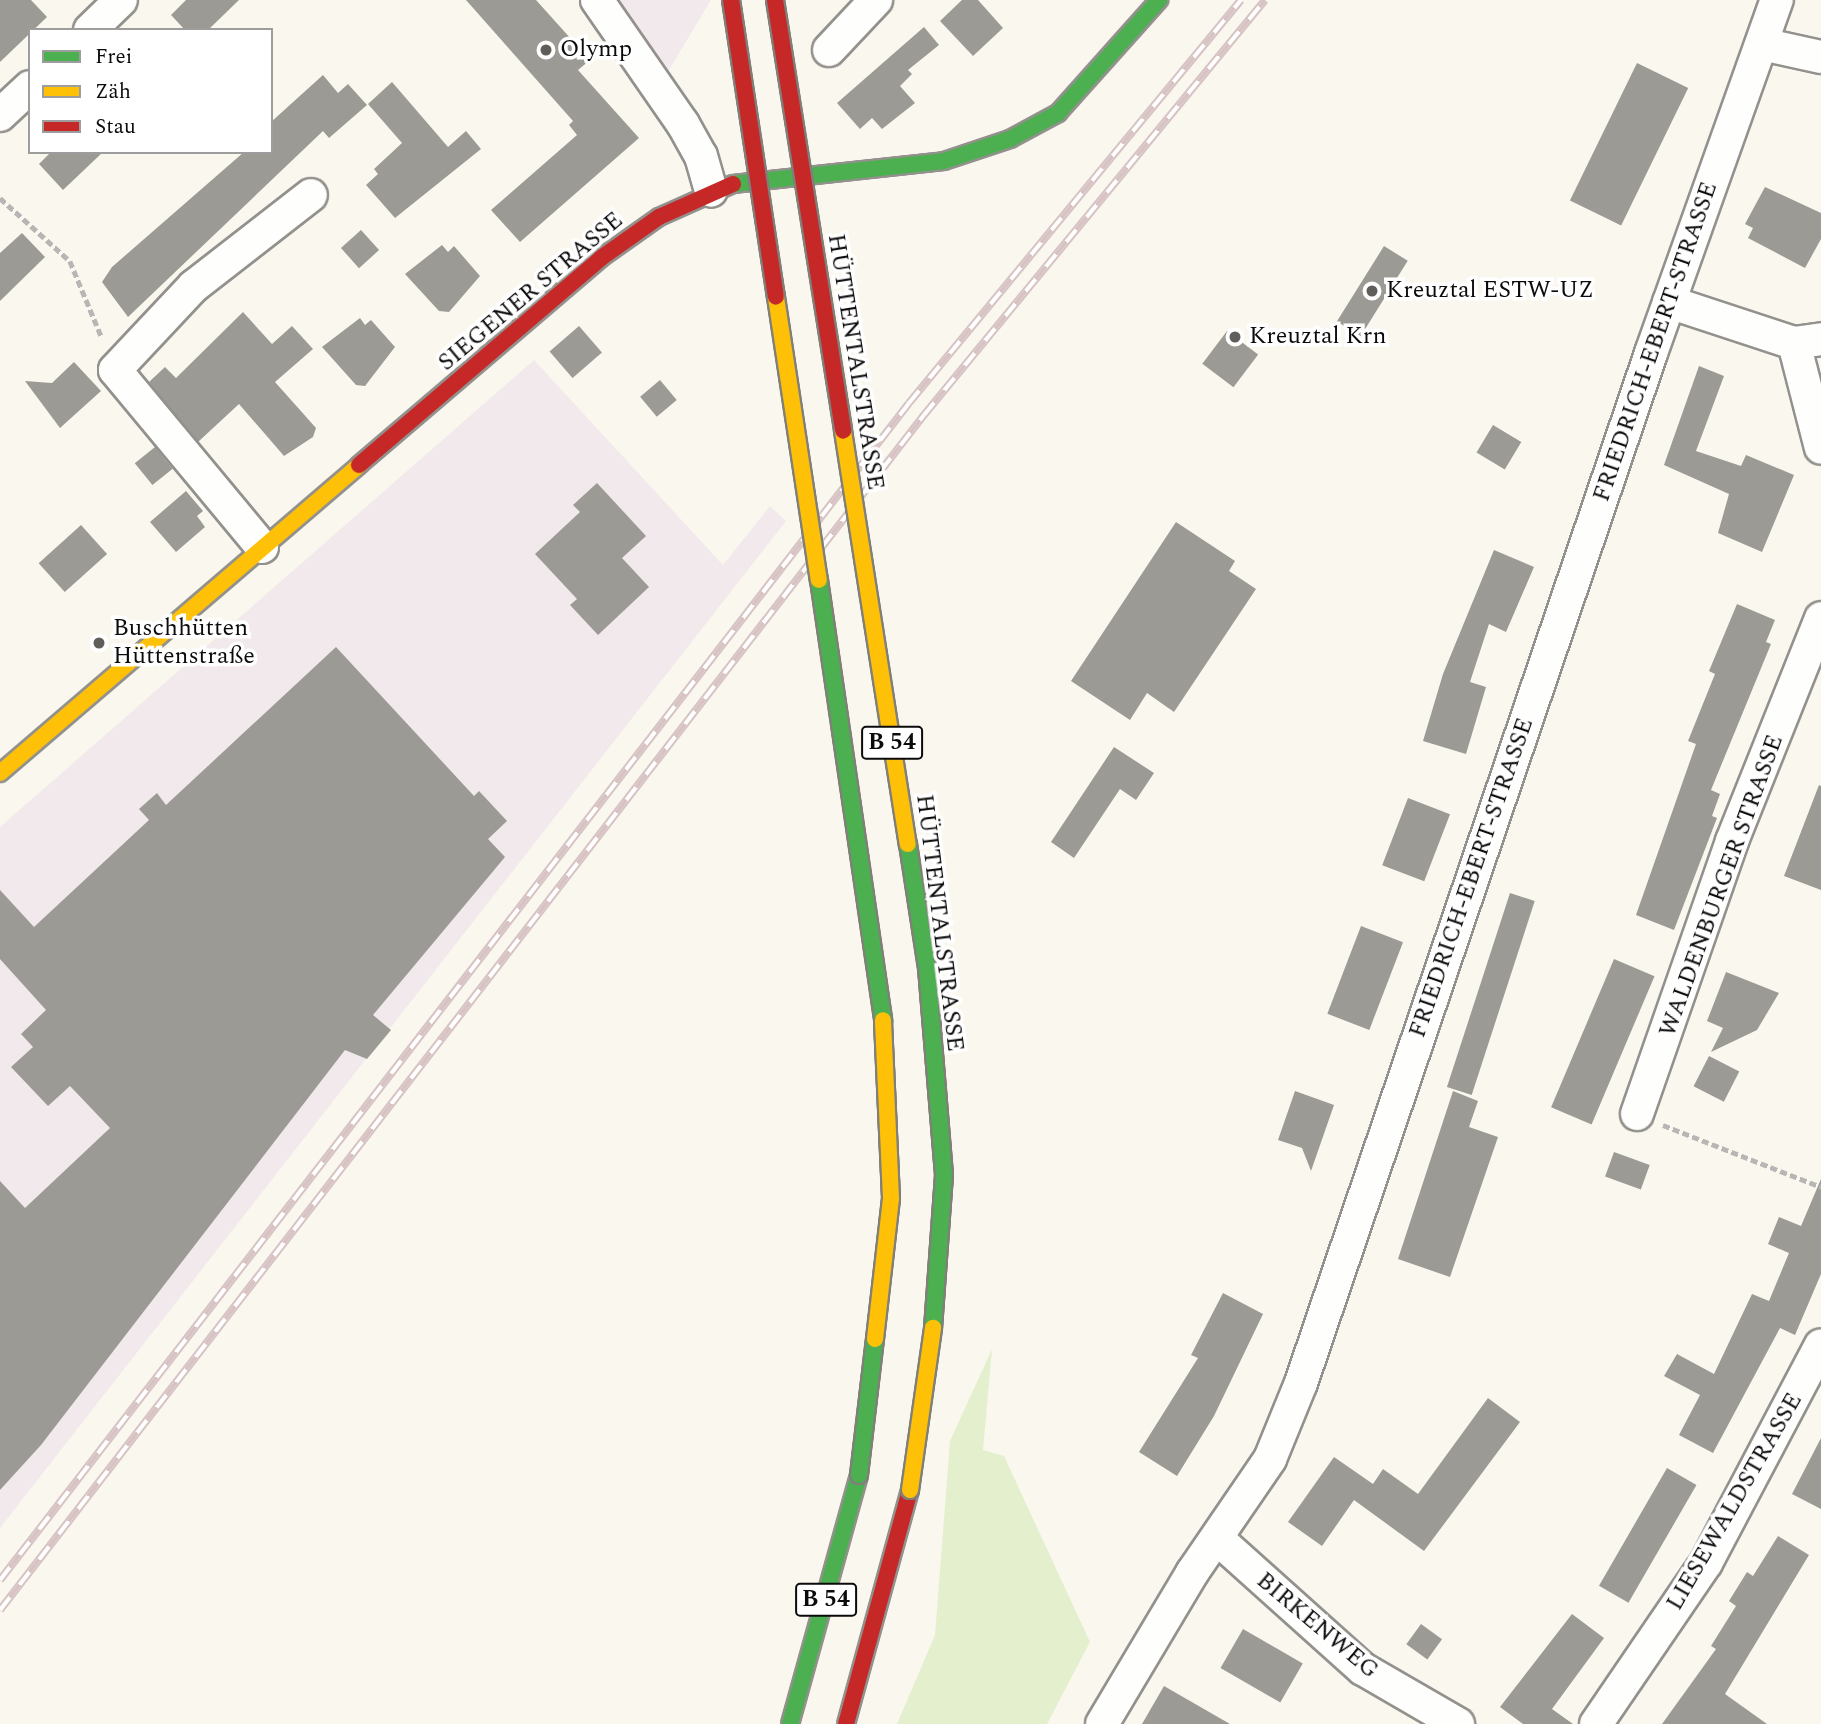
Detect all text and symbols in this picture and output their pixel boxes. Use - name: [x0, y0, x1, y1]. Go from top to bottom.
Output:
- legend: [28, 28, 273, 154]
- place label: Olymp: [560, 36, 632, 64]
- text: Frei: [95, 41, 132, 73]
- marker: Olymp: [538, 42, 554, 58]
- text: Zäh: [95, 76, 131, 108]
- text: Stau: [95, 111, 136, 143]
- street label: FRIEDRICH-EBERT-STRASSE: [1588, 178, 1724, 506]
- street label: SIEGENER STRASSE: [433, 206, 629, 378]
- street label: HÜTTENTALSTRASSE: [821, 232, 889, 492]
- place label: Kreuztal ESTW-UZ: [1386, 277, 1594, 305]
- marker: Kreuztal ESTW-UZ: [1364, 283, 1380, 299]
- place label: Kreuztal Krn: [1249, 323, 1386, 351]
- marker: Kreuztal Krn: [1227, 329, 1243, 345]
- place label: Buschhütten Hüttenstraße: [113, 615, 255, 671]
- marker: Buschhütten Hüttenstraße: [91, 635, 107, 651]
- street label: FRIEDRICH-EBERT-STRASSE: [1404, 714, 1540, 1042]
- road number: B 54: [860, 723, 924, 762]
- street label: WALDENBURGER STRASSE: [1654, 731, 1790, 1041]
- street label: HÜTTENTALSTRASSE: [909, 793, 969, 1053]
- street label: LIESEWALDSTRASSE: [1661, 1388, 1809, 1616]
- street label: BIRKENWEG: [1250, 1567, 1384, 1685]
- road number: B 54: [794, 1581, 858, 1620]

